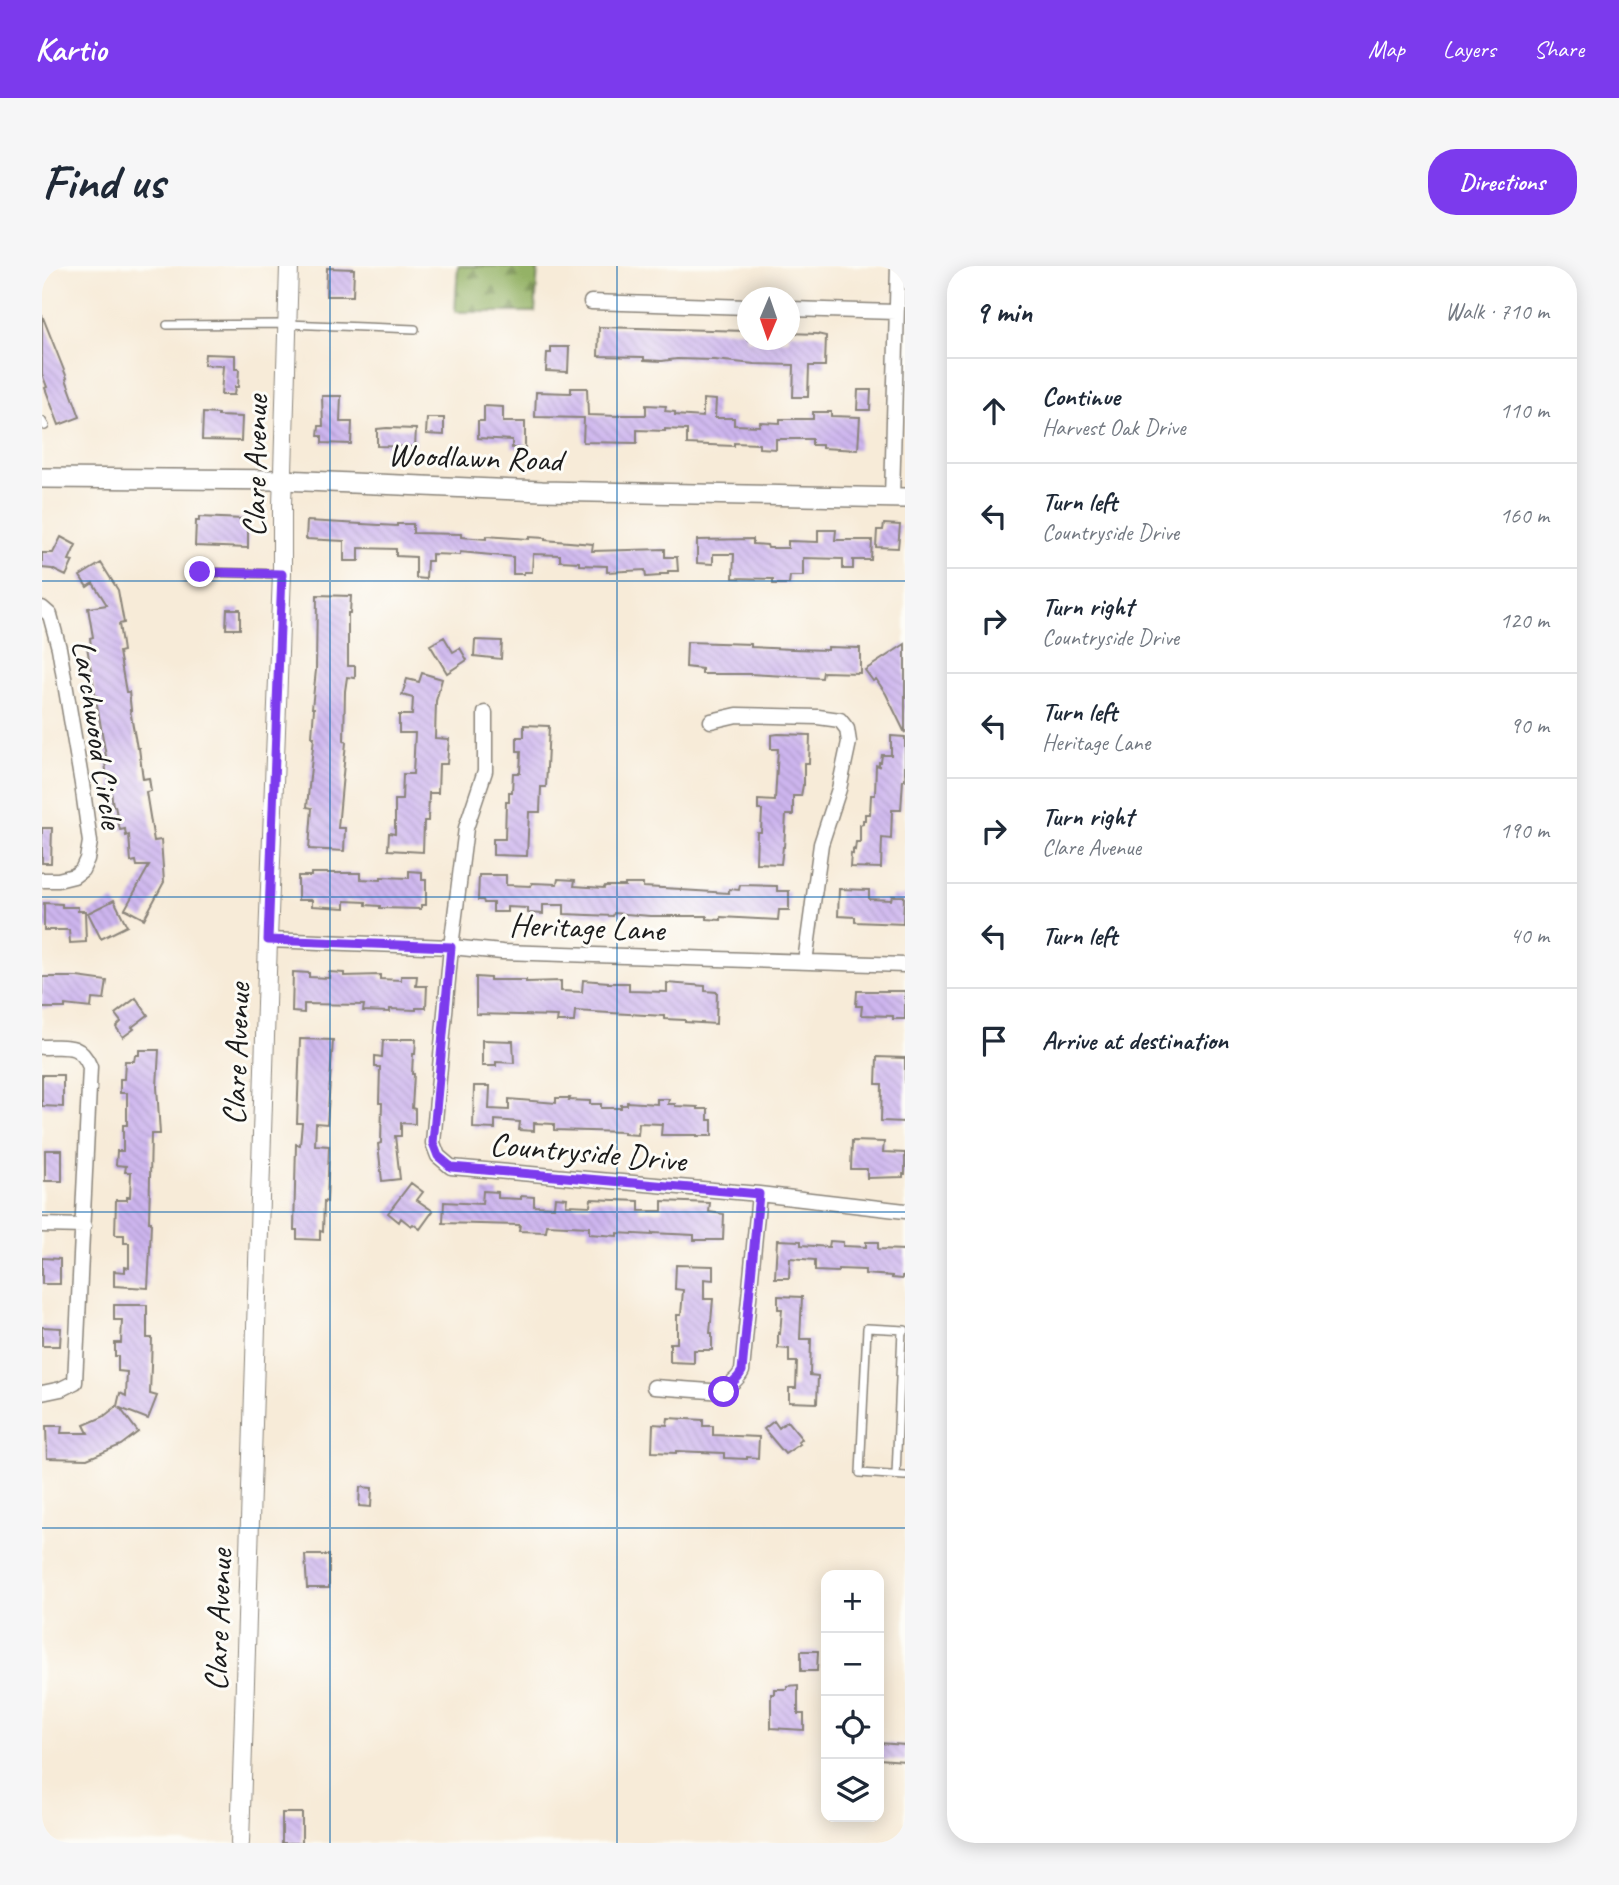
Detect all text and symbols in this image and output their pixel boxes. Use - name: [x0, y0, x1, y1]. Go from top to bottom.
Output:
- text: Kartio: [35, 28, 106, 70]
- text: Map: [1368, 34, 1405, 64]
- text: Layers: [1443, 34, 1496, 64]
- text: Share: [1534, 34, 1584, 64]
- button: Directions: [1428, 149, 1577, 215]
- text: Find us: [42, 151, 164, 213]
- north arrow: [737, 287, 800, 350]
- text: 9 min: [975, 293, 1032, 331]
- text: Walk · 710 m: [1445, 297, 1549, 326]
- text: Continue: [1042, 380, 1120, 413]
- street label: Clare Avenue: [233, 392, 277, 537]
- icon: ahead: [975, 392, 1013, 430]
- text: 110 m: [1500, 396, 1549, 425]
- text: Harvest Oak Drive: [1042, 413, 1185, 442]
- street label: Woodlawn Road: [387, 433, 568, 481]
- text: Turn left: [1042, 485, 1117, 518]
- icon: left: [975, 497, 1013, 535]
- text: 160 m: [1500, 501, 1549, 530]
- text: Countryside Drive: [1042, 518, 1179, 547]
- route end: [184, 556, 215, 587]
- text: Turn right: [1042, 590, 1133, 623]
- icon: right: [975, 602, 1013, 640]
- text: 120 m: [1500, 606, 1549, 635]
- text: Countryside Drive: [1042, 623, 1179, 652]
- street label: Larchwood Circle: [62, 637, 134, 833]
- text: Turn left: [1042, 695, 1117, 728]
- icon: left: [975, 707, 1013, 745]
- text: 90 m: [1510, 711, 1549, 740]
- text: Heritage Lane: [1042, 728, 1150, 757]
- text: Turn right: [1042, 800, 1133, 833]
- icon: right: [975, 812, 1013, 850]
- text: 190 m: [1500, 816, 1549, 845]
- text: Clare Avenue: [1042, 833, 1141, 862]
- street label: Heritage Lane: [509, 903, 667, 951]
- icon: left: [975, 917, 1013, 955]
- text: Turn left: [1042, 919, 1117, 952]
- text: 40 m: [1510, 921, 1549, 950]
- street label: Clare Avenue: [213, 980, 260, 1126]
- icon: arrive: [975, 1022, 1013, 1060]
- text: Arrive at destination: [1042, 1024, 1228, 1057]
- street label: Countryside Drive: [488, 1123, 690, 1182]
- route start: [708, 1376, 739, 1407]
- street label: Clare Avenue: [195, 1546, 242, 1692]
- map controls: [821, 1570, 884, 1822]
- button: +: [821, 1570, 884, 1633]
- button: −: [821, 1633, 884, 1696]
- button: locate: [821, 1696, 884, 1759]
- button: layers: [821, 1759, 884, 1822]

